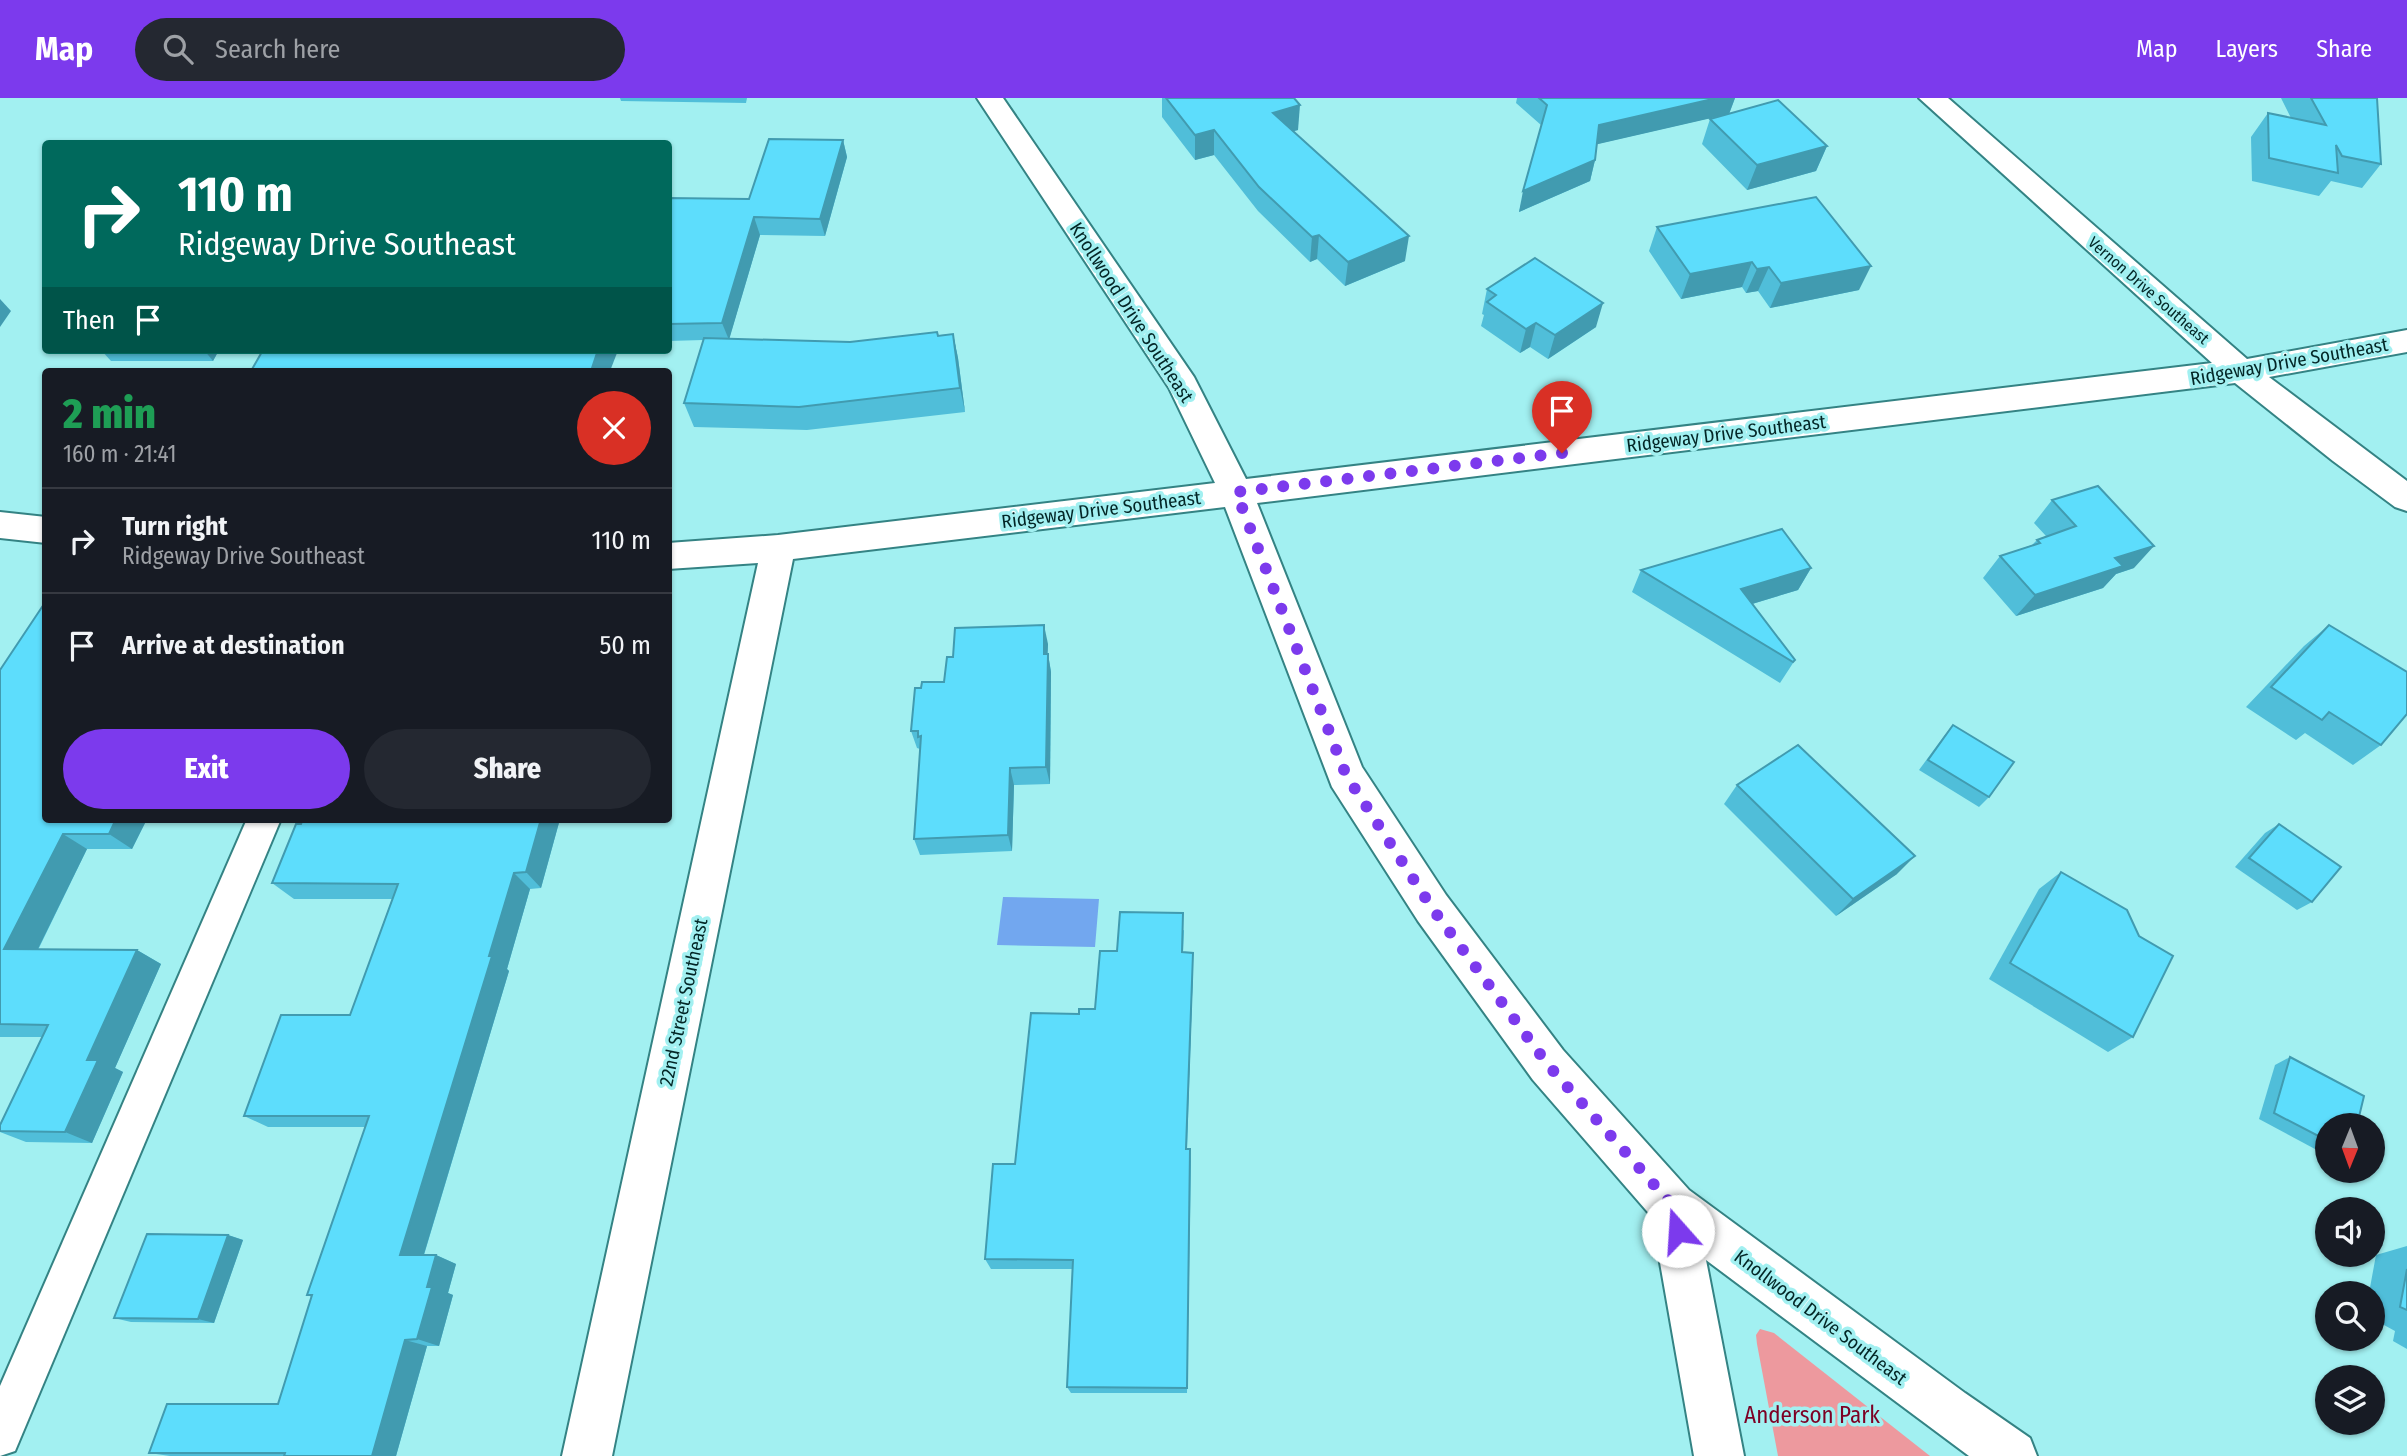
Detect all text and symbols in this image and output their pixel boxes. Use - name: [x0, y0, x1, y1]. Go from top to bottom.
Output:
- search box: [135, 18, 625, 81]
- text: Map: [35, 29, 93, 69]
- icon: search: [159, 30, 197, 68]
- text: Search here: [215, 34, 340, 65]
- text: Map: [2136, 35, 2178, 63]
- text: Layers: [2216, 35, 2278, 63]
- text: Share: [2316, 35, 2372, 63]
- text: 110 m: [178, 165, 293, 224]
- icon: right: [63, 168, 154, 259]
- street label: Knollwood Drive Southeast: [1065, 218, 1199, 407]
- text: Ridgeway Drive Southeast: [178, 225, 516, 263]
- street label: Vernon Drive Southeast: [2084, 233, 2214, 349]
- icon: arrive: [129, 301, 167, 339]
- text: Then: [63, 305, 115, 336]
- street label: Ridgeway Drive Southeast: [2188, 333, 2391, 390]
- pin: [1532, 381, 1592, 453]
- text: 2 min: [63, 389, 156, 439]
- button: close: [577, 391, 651, 465]
- icon: arrive: [1543, 392, 1581, 430]
- street label: Ridgeway Drive Southeast: [1625, 410, 1828, 457]
- text: 160 m · 21:41: [63, 440, 176, 468]
- street label: Ridgeway Drive Southeast: [1000, 486, 1203, 533]
- text: Turn right: [122, 511, 228, 542]
- icon: right: [63, 522, 101, 560]
- text: 110 m: [591, 525, 651, 556]
- text: Ridgeway Drive Southeast: [122, 542, 365, 570]
- icon: arrive: [63, 627, 101, 665]
- text: Arrive at destination: [122, 630, 345, 661]
- text: 50 m: [599, 630, 651, 661]
- button: Exit: [63, 729, 350, 809]
- button: Share: [364, 729, 651, 809]
- street label: 22nd Street Southeast: [654, 915, 713, 1088]
- north arrow: [2315, 1113, 2385, 1183]
- map controls: [2315, 1113, 2385, 1435]
- position arrow: [1641, 1194, 1715, 1268]
- button: sound: [2315, 1197, 2385, 1267]
- street label: Knollwood Drive Southeast: [1730, 1245, 1912, 1390]
- button: search: [2315, 1281, 2385, 1351]
- button: layers: [2315, 1365, 2385, 1435]
- park label: Anderson Park: [1744, 1401, 1880, 1429]

